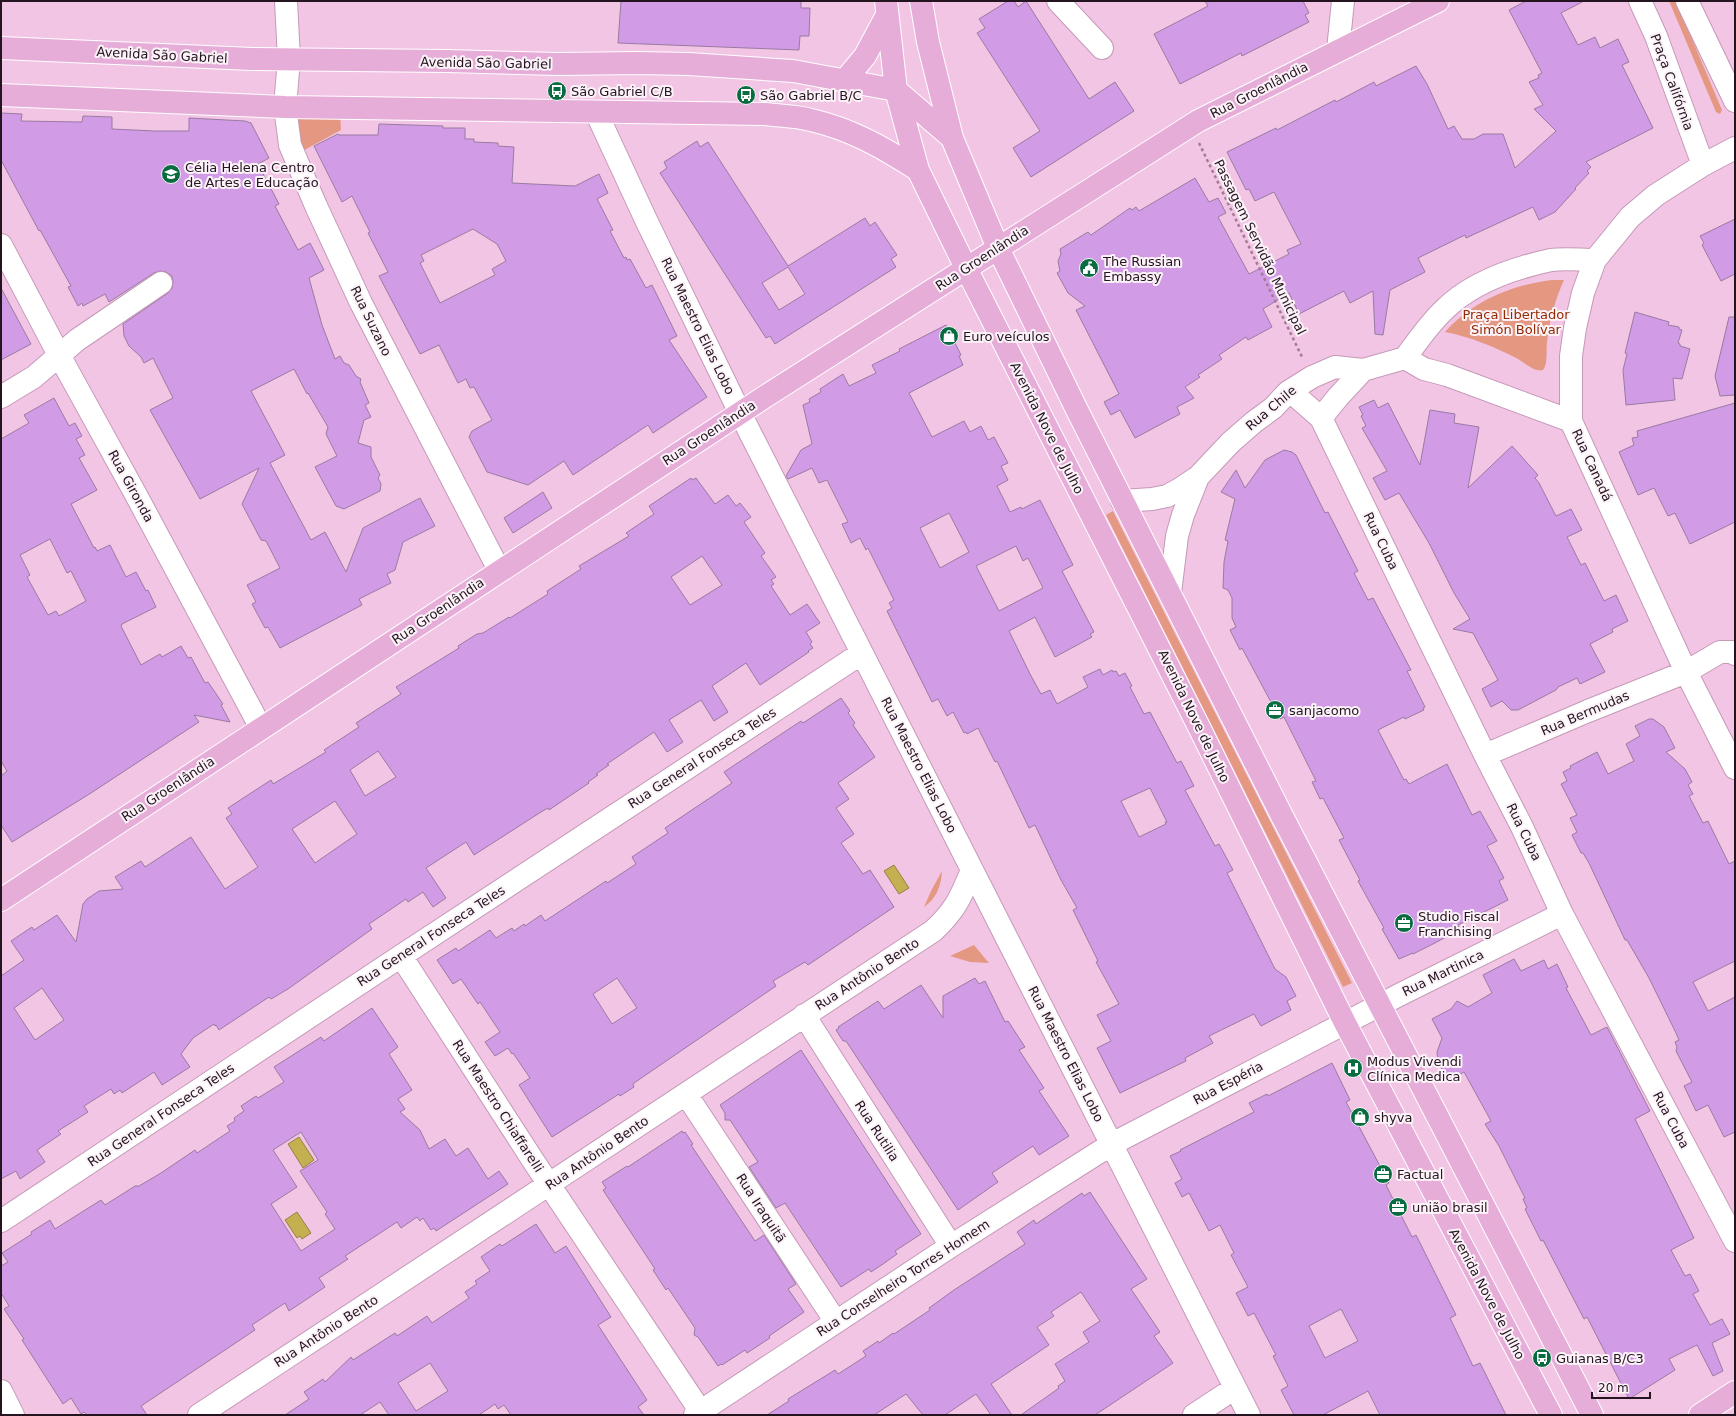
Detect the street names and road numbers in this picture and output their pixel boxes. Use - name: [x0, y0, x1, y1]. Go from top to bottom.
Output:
- street label: Praça Califórnia: [1648, 32, 1696, 132]
- street label: Avenida São Gabriel: [96, 44, 228, 66]
- street label: Avenida São Gabriel: [420, 54, 552, 72]
- street label: Rua Groenlândia: [1208, 59, 1310, 121]
- street label: Passagem Servidão Municipal: [1211, 157, 1309, 337]
- street label: Rua Groenlândia: [933, 222, 1031, 294]
- street label: Rua Maestro Elias Lobo: [658, 255, 738, 397]
- street label: Rua Suzano: [348, 283, 394, 359]
- street label: Avenida Nove de Julho: [1007, 360, 1087, 496]
- street label: Rua Chile: [1243, 383, 1299, 433]
- street label: Rua Groenlândia: [660, 397, 758, 469]
- street label: Rua Canadá: [1569, 426, 1615, 504]
- street label: Rua Gironda: [105, 447, 157, 525]
- street label: Rua Cuba: [1361, 510, 1401, 572]
- street label: Rua Groenlândia: [389, 575, 487, 647]
- street label: Avenida Nove de Julho: [1155, 647, 1233, 785]
- street label: Rua Bermudas: [1538, 688, 1632, 738]
- street label: Rua Maestro Elias Lobo: [878, 695, 960, 835]
- street label: Rua General Fonseca Teles: [625, 704, 779, 812]
- street label: Rua Groenlândia: [119, 753, 217, 825]
- street label: Rua Cuba: [1504, 801, 1544, 863]
- street label: Rua General Fonseca Teles: [354, 882, 508, 990]
- street label: Rua Antônio Bento: [812, 935, 922, 1013]
- street label: Rua Martinica: [1400, 947, 1486, 999]
- street label: Rua Maestro Elias Lobo: [1025, 984, 1107, 1124]
- street label: Rua Maestro Chiaffarelli: [450, 1037, 546, 1175]
- street label: Rua Espéria: [1191, 1058, 1265, 1108]
- street label: Rua General Fonseca Teles: [85, 1060, 237, 1170]
- street label: Rua Cuba: [1650, 1089, 1692, 1151]
- street label: Rua Rutilia: [852, 1098, 902, 1164]
- street label: Rua Antônio Bento: [543, 1113, 651, 1193]
- street label: Rua Iraquitã: [733, 1171, 789, 1245]
- street label: Rua Conselheiro Torres Homem: [814, 1216, 992, 1340]
- street label: Avenida Nove de Julho: [1446, 1226, 1528, 1362]
- street label: Rua Antônio Bento: [271, 1292, 381, 1370]

